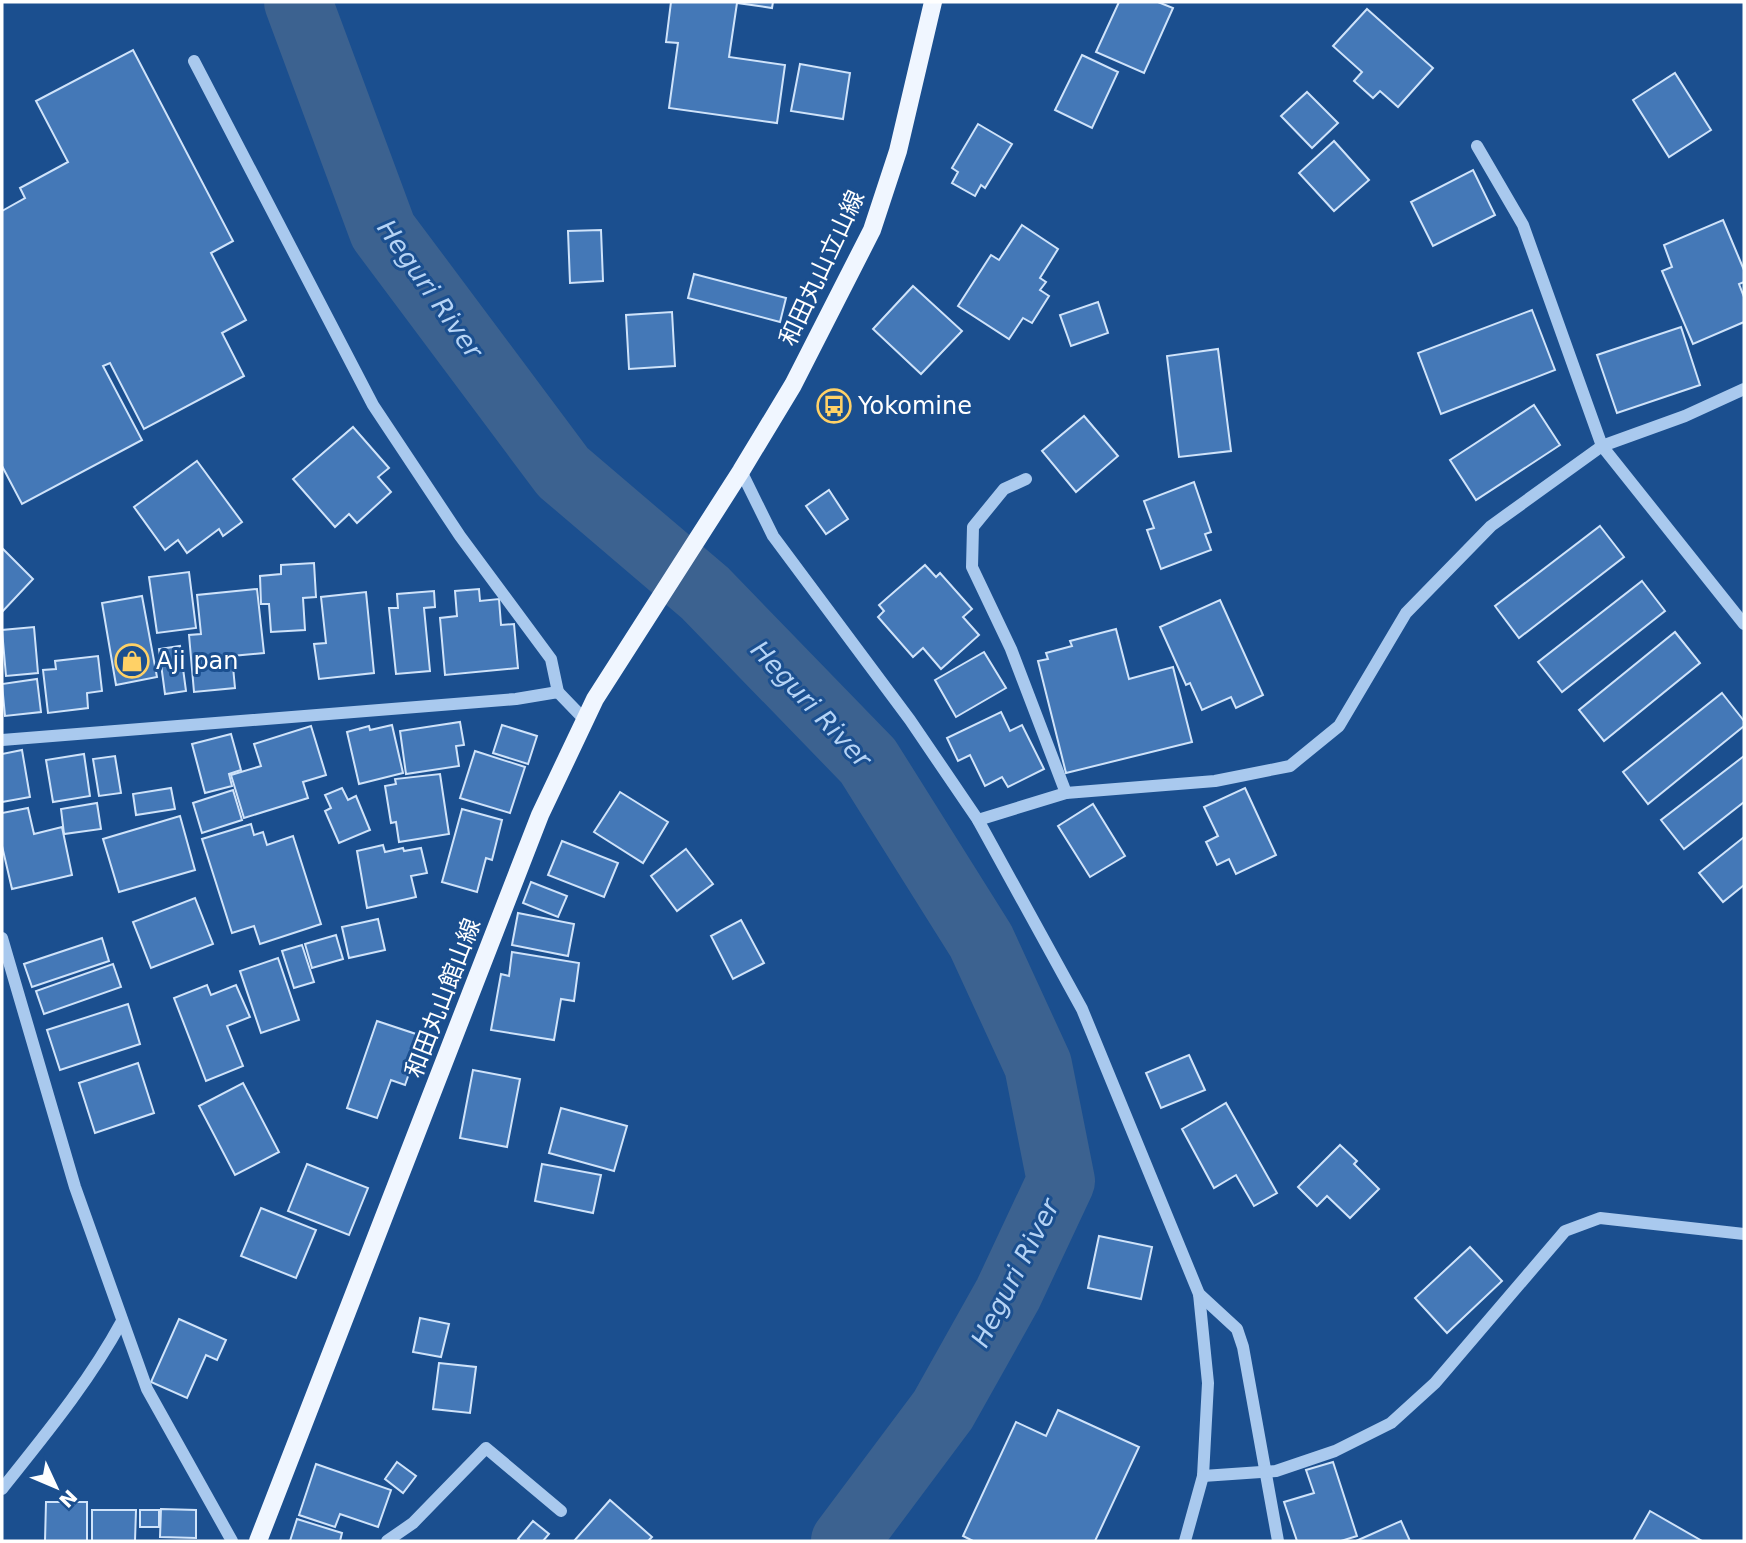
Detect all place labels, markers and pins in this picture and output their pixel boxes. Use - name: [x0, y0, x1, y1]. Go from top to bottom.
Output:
- bus stop icon: Yokomine: [815, 387, 853, 425]
- place label: Yokomine: [857, 392, 972, 420]
- shop icon: Aji pan: [113, 642, 151, 680]
- place label: Aji pan: [156, 647, 239, 675]

